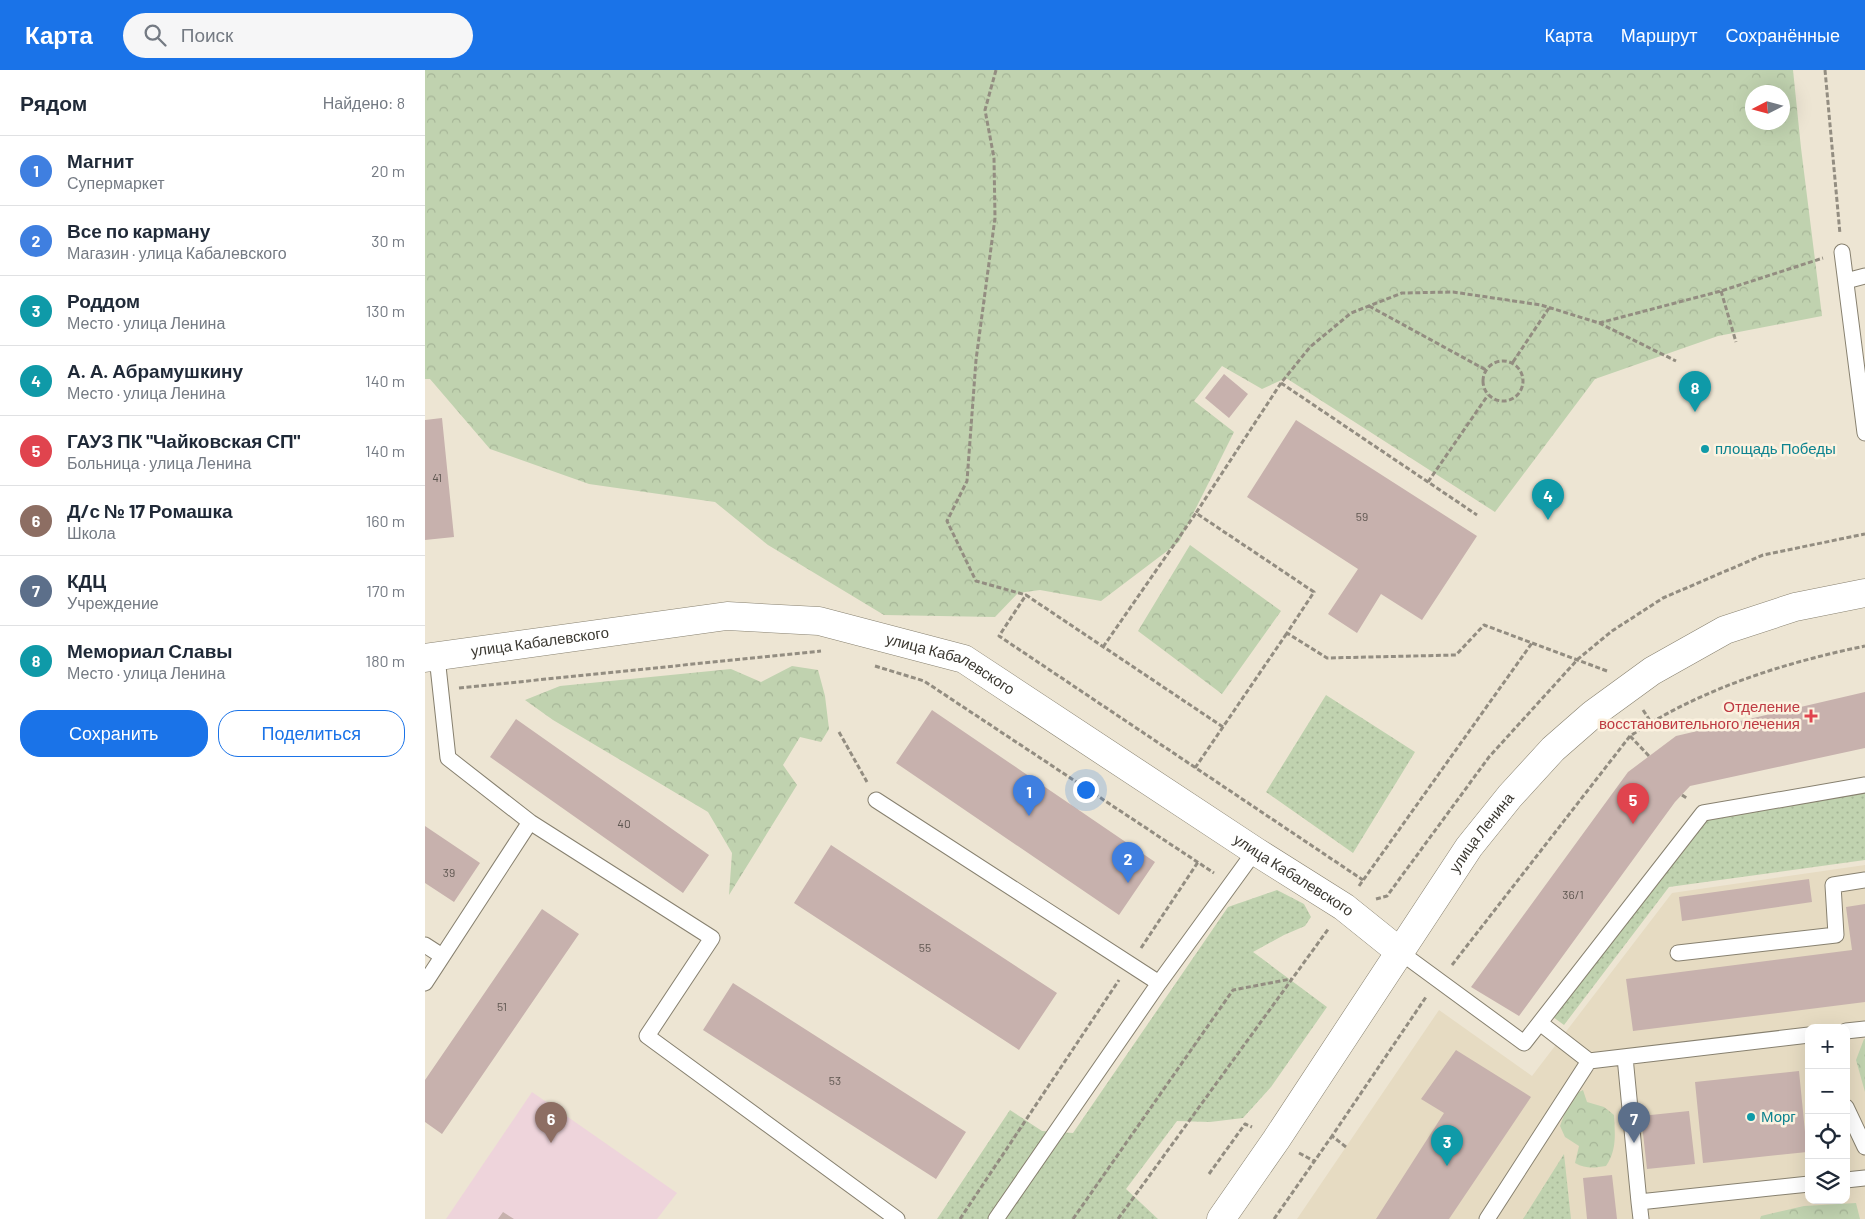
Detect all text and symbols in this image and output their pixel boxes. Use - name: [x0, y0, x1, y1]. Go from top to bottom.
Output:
- search box: [123, 13, 473, 58]
- text: Карта: [25, 20, 93, 49]
- icon: search: [141, 21, 169, 49]
- text: Поиск: [181, 23, 233, 46]
- text: Карта: [1545, 24, 1593, 46]
- text: Маршрут: [1621, 24, 1697, 46]
- text: Сохранённые: [1725, 24, 1840, 46]
- north arrow: [1745, 85, 1790, 130]
- text: Рядом: [20, 90, 87, 115]
- text: Найдено: 8: [323, 93, 405, 112]
- text: Магнит: [67, 149, 134, 172]
- text: 1: [33, 161, 39, 180]
- text: 20 m: [371, 161, 405, 180]
- text: Супермаркет: [67, 173, 165, 192]
- text: Все по карману: [67, 219, 210, 242]
- text: 2: [32, 231, 40, 250]
- text: 30 m: [371, 231, 405, 250]
- text: Магазин · улица Кабалевского: [67, 243, 287, 262]
- text: Роддом: [67, 289, 140, 312]
- text: 3: [32, 301, 40, 320]
- text: 130 m: [366, 301, 405, 320]
- text: Место · улица Ленина: [67, 313, 225, 332]
- text: А. А. Абрамушкину: [67, 359, 243, 382]
- text: 4: [31, 371, 41, 390]
- text: 140 m: [365, 371, 405, 390]
- pin: 8: [1679, 371, 1711, 412]
- text: Место · улица Ленина: [67, 383, 225, 402]
- text: ГАУЗ ПК "Чайковская СП": [67, 429, 300, 452]
- place label: площадь Победы: [1715, 439, 1836, 457]
- text: 5: [32, 441, 40, 460]
- text: 140 m: [365, 441, 405, 460]
- marker: площадь Победы: [1699, 443, 1711, 455]
- text: Больница · улица Ленина: [67, 453, 251, 472]
- house number: 41: [432, 470, 442, 484]
- pin: 4: [1532, 479, 1564, 520]
- text: Д/с № 17 Ромашка: [67, 499, 233, 522]
- house number: 59: [1356, 509, 1368, 523]
- text: 6: [32, 511, 40, 530]
- text: 160 m: [366, 511, 405, 530]
- text: Школа: [67, 523, 116, 542]
- text: КДЦ: [67, 569, 106, 592]
- text: 7: [32, 581, 40, 600]
- text: 170 m: [366, 581, 405, 600]
- text: Учреждение: [67, 593, 159, 612]
- street label: улица Кабалевского: [470, 623, 610, 660]
- street label: улица Кабалевского: [884, 629, 1018, 698]
- text: Мемориал Славы: [67, 639, 233, 662]
- text: 8: [32, 651, 40, 670]
- text: 180 m: [366, 651, 405, 670]
- text: Место · улица Ленина: [67, 663, 225, 682]
- place label: Отделение восстановительного лечения: [1599, 697, 1800, 732]
- marker: Отделение восстановительного лечения: [1804, 709, 1818, 723]
- button: Сохранить: [20, 710, 208, 757]
- button: Поделиться: [218, 710, 405, 757]
- pin: 1: [1013, 775, 1045, 816]
- your location: [1073, 777, 1099, 803]
- pin: 5: [1617, 783, 1649, 824]
- street label: улица Ленина: [1445, 788, 1517, 876]
- house number: 40: [617, 816, 631, 830]
- street label: улица Кабалевского: [1231, 829, 1358, 919]
- pin: 2: [1112, 842, 1144, 883]
- house number: 39: [443, 865, 455, 879]
- house number: 36/1: [1562, 887, 1584, 901]
- house number: 55: [919, 940, 931, 954]
- house number: 51: [497, 999, 507, 1013]
- map controls: [1805, 1024, 1850, 1204]
- button: +: [1805, 1024, 1850, 1069]
- button: −: [1805, 1069, 1850, 1114]
- house number: 53: [829, 1073, 841, 1087]
- pin: 6: [535, 1102, 567, 1143]
- pin: 7: [1618, 1102, 1650, 1143]
- place label: Морг: [1761, 1107, 1796, 1125]
- marker: Морг: [1745, 1111, 1757, 1123]
- button: locate: [1805, 1114, 1850, 1159]
- pin: 3: [1431, 1125, 1463, 1166]
- button: layers: [1805, 1159, 1850, 1204]

